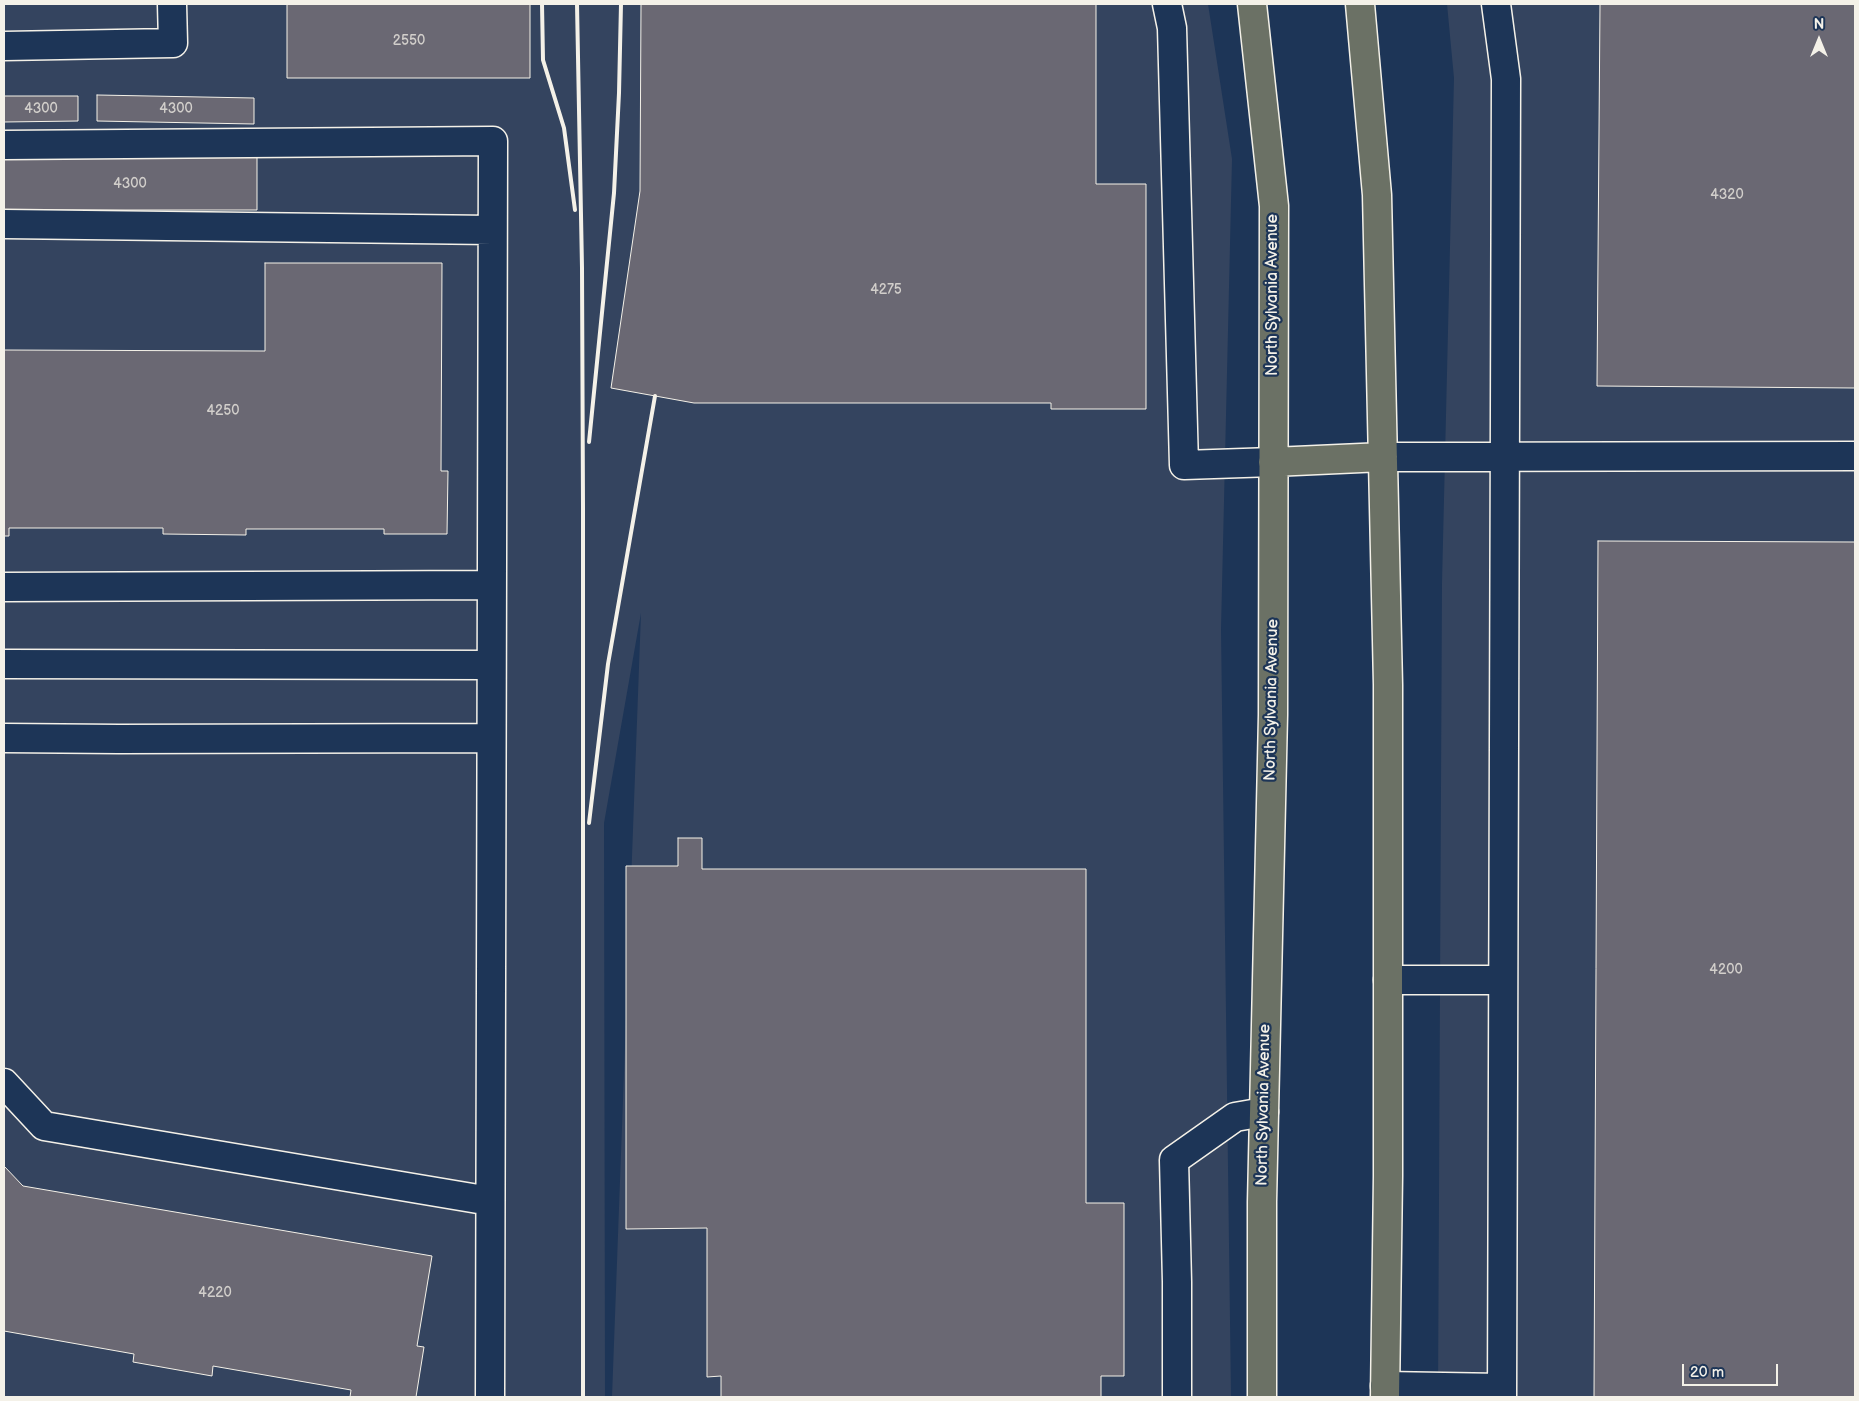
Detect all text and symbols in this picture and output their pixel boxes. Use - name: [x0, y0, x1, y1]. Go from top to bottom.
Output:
- north arrow: [1794, 15, 1844, 65]
- text: N: [1814, 16, 1824, 33]
- house number: 2550: [393, 33, 425, 49]
- house number: 4300: [24, 101, 58, 117]
- house number: 4300: [159, 101, 193, 117]
- house number: 4300: [113, 176, 147, 192]
- house number: 4320: [1710, 187, 1744, 203]
- street label: North Sylvania Avenue: [1263, 214, 1283, 376]
- house number: 4275: [870, 282, 902, 298]
- house number: 4250: [206, 403, 240, 419]
- street label: North Sylvania Avenue: [1261, 619, 1283, 781]
- house number: 4200: [1709, 962, 1743, 978]
- street label: North Sylvania Avenue: [1253, 1024, 1275, 1186]
- house number: 4220: [198, 1285, 232, 1301]
- scale bar: [1684, 1354, 1780, 1386]
- text: 20 m: [1690, 1363, 1724, 1382]

